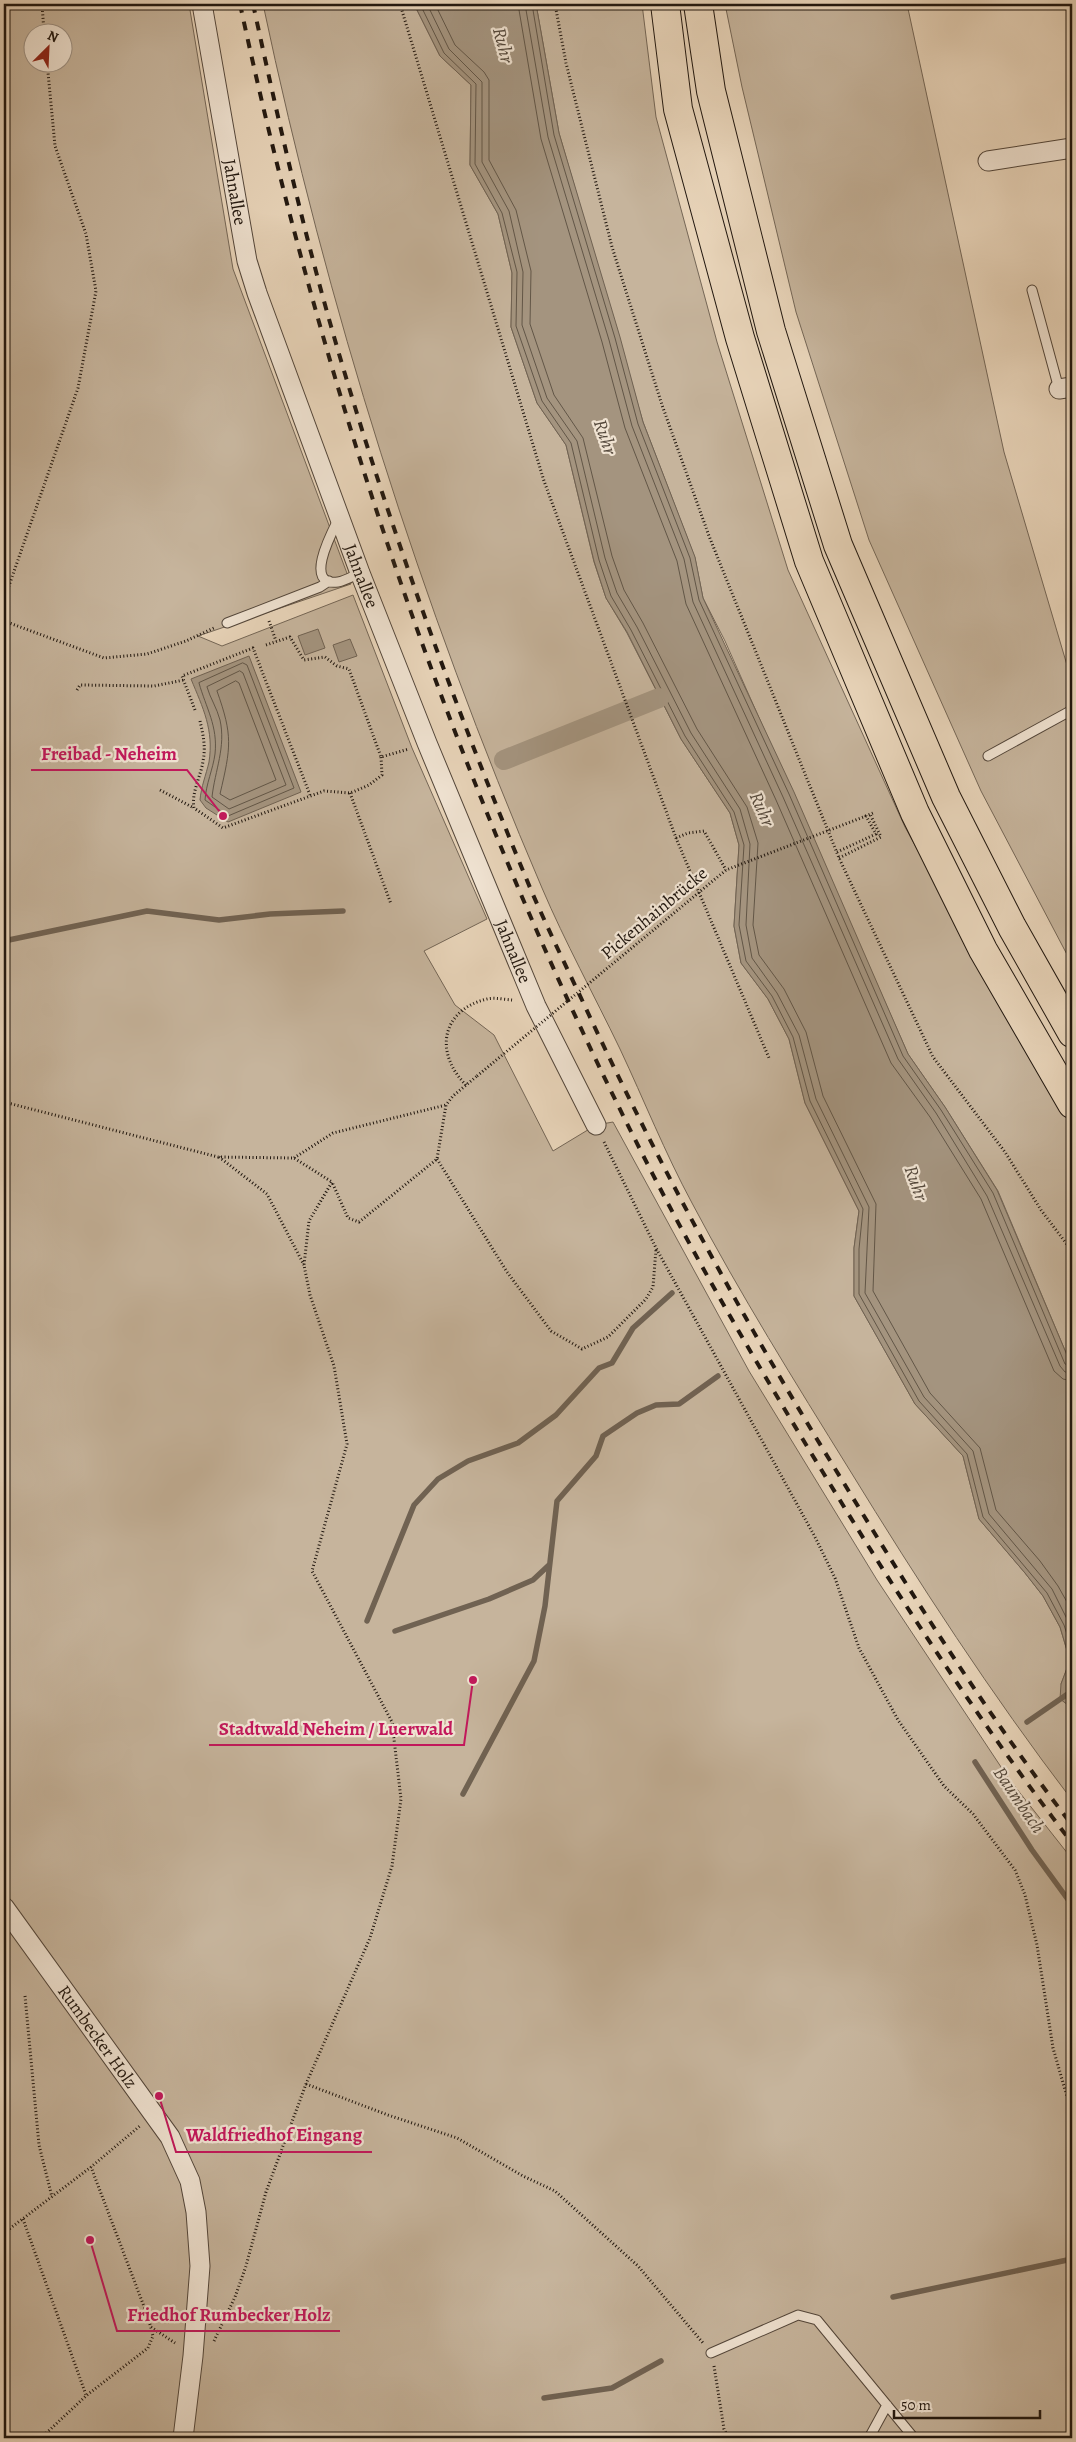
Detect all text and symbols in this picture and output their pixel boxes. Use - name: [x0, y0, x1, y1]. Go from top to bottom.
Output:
- north arrow: [22, 22, 72, 72]
- water label: Ruhr: [486, 25, 520, 67]
- text: N: [45, 26, 62, 47]
- street label: Jahnallee: [217, 157, 253, 227]
- water label: Ruhr: [587, 416, 624, 459]
- street label: Jahnallee: [338, 541, 385, 611]
- callout: Freibad - Neheim: [31, 736, 187, 770]
- text: Freibad - Neheim: [41, 741, 177, 767]
- water label: Ruhr: [743, 787, 782, 832]
- street label: Pickenhainbrücke: [596, 861, 712, 965]
- street label: Jahnallee: [489, 916, 537, 987]
- water label: Ruhr: [898, 1162, 935, 1206]
- callout: Stadtwald Neheim / Luerwald: [209, 1711, 464, 1745]
- text: Stadtwald Neheim / Luerwald: [219, 1716, 454, 1742]
- water label: Baumbach: [987, 1761, 1051, 1839]
- street label: Rumbecker Holz: [52, 1980, 143, 2093]
- callout: Waldfriedhof Eingang: [176, 2118, 372, 2152]
- text: Waldfriedhof Eingang: [185, 2122, 362, 2148]
- callout: Friedhof Rumbecker Holz: [117, 2297, 340, 2331]
- text: Friedhof Rumbecker Holz: [127, 2302, 331, 2328]
- scale bar: [894, 2387, 1040, 2419]
- text: 50 m: [901, 2395, 931, 2415]

